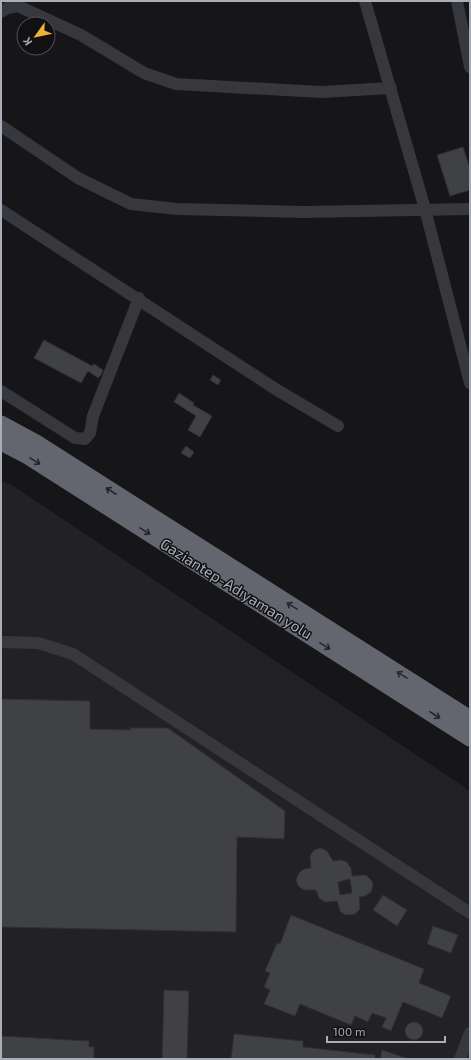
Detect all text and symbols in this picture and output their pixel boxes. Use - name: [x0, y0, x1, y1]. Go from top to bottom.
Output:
- north arrow: [16, 16, 56, 56]
- text: K: [20, 35, 35, 48]
- one-way arrow: [29, 457, 40, 465]
- one-way arrow: [106, 487, 117, 495]
- one-way arrow: [139, 527, 151, 535]
- street label: Gaziantep-Adıyaman yolu: [157, 534, 316, 642]
- one-way arrow: [287, 602, 298, 610]
- one-way arrow: [319, 642, 331, 650]
- one-way arrow: [396, 671, 407, 680]
- one-way arrow: [429, 712, 441, 720]
- scale bar: [327, 1018, 445, 1044]
- text: 100 m: [333, 1024, 365, 1038]

